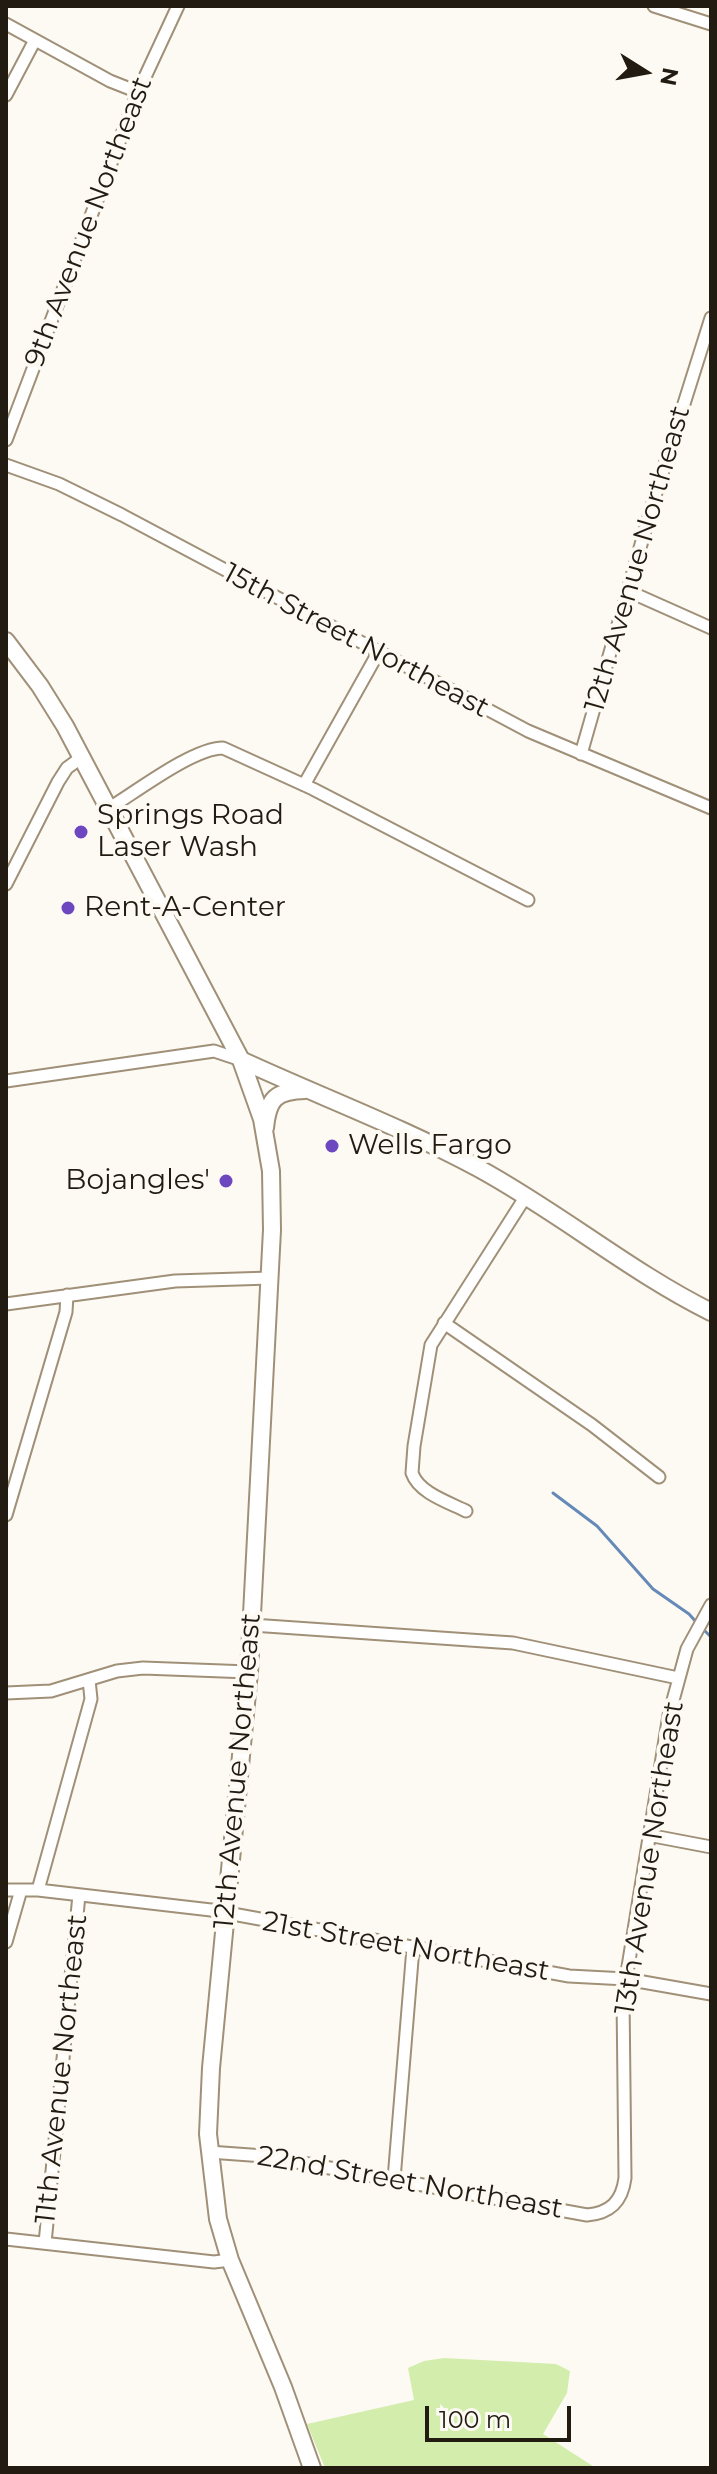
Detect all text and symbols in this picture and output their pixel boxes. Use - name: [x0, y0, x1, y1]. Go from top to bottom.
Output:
- north arrow: [605, 32, 685, 112]
- text: N: [654, 65, 684, 88]
- street label: 9th Avenue Northeast: [18, 72, 160, 372]
- street label: 12th Avenue Northeast: [578, 402, 698, 716]
- street label: 15th Street Northeast: [217, 557, 495, 725]
- place label: Springs Road Laser Wash: [97, 799, 284, 865]
- marker: Springs Road Laser Wash: [72, 823, 90, 841]
- place label: Rent-A-Center: [84, 891, 286, 925]
- marker: Rent-A-Center: [59, 899, 77, 917]
- place label: Wells Fargo: [348, 1129, 512, 1163]
- marker: Wells Fargo: [323, 1137, 341, 1155]
- place label: Bojangles': [65, 1164, 210, 1198]
- marker: Bojangles': [217, 1172, 235, 1190]
- street label: 12th Avenue Northeast: [207, 1612, 269, 1930]
- street label: 13th Avenue Northeast: [609, 1699, 691, 2017]
- street label: 21st Street Northeast: [260, 1905, 552, 1989]
- street label: 11th Avenue Northeast: [29, 1913, 95, 2225]
- street label: 22nd Street Northeast: [255, 2140, 565, 2226]
- scale bar: [429, 2390, 575, 2440]
- text: 100 m: [439, 2405, 511, 2434]

